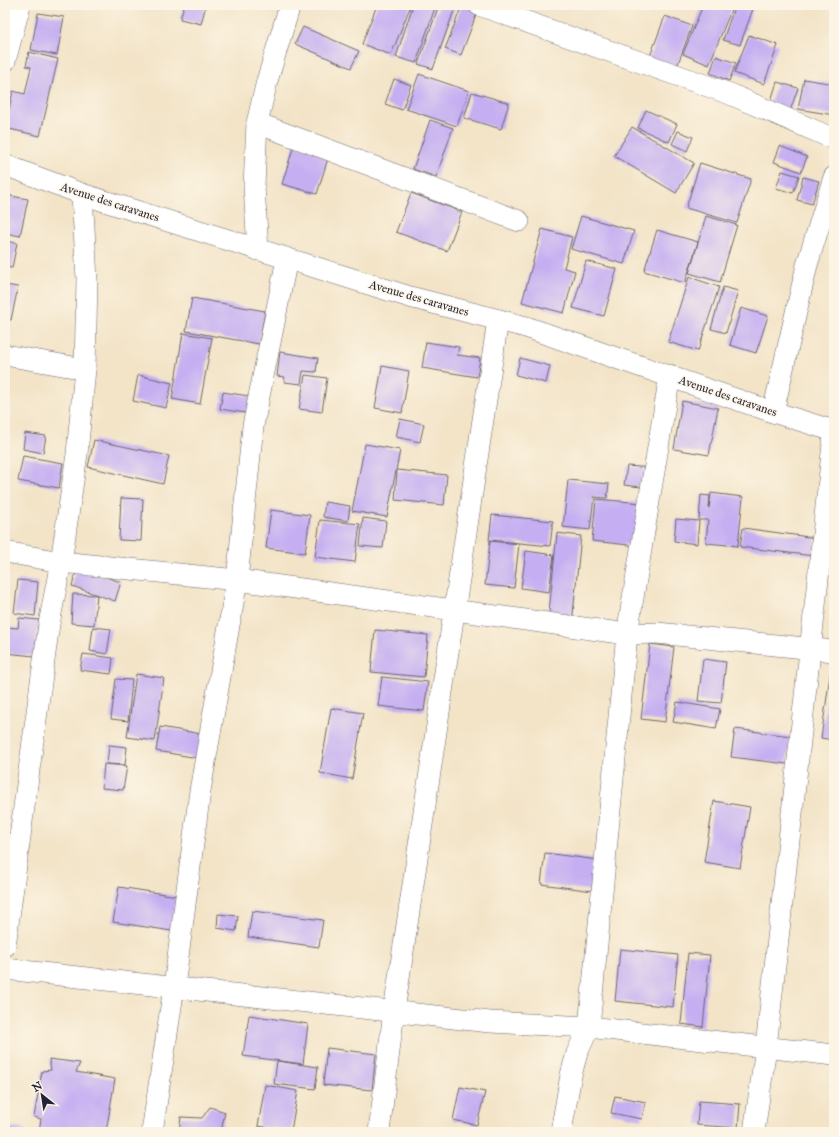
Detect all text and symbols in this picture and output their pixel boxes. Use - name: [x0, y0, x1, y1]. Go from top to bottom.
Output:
- street label: Avenue des caravanes: [58, 179, 161, 225]
- street label: Avenue des caravanes: [367, 277, 470, 319]
- street label: Avenue des caravanes: [676, 372, 779, 419]
- north arrow: [22, 1075, 62, 1115]
- text: N: [30, 1078, 45, 1095]

